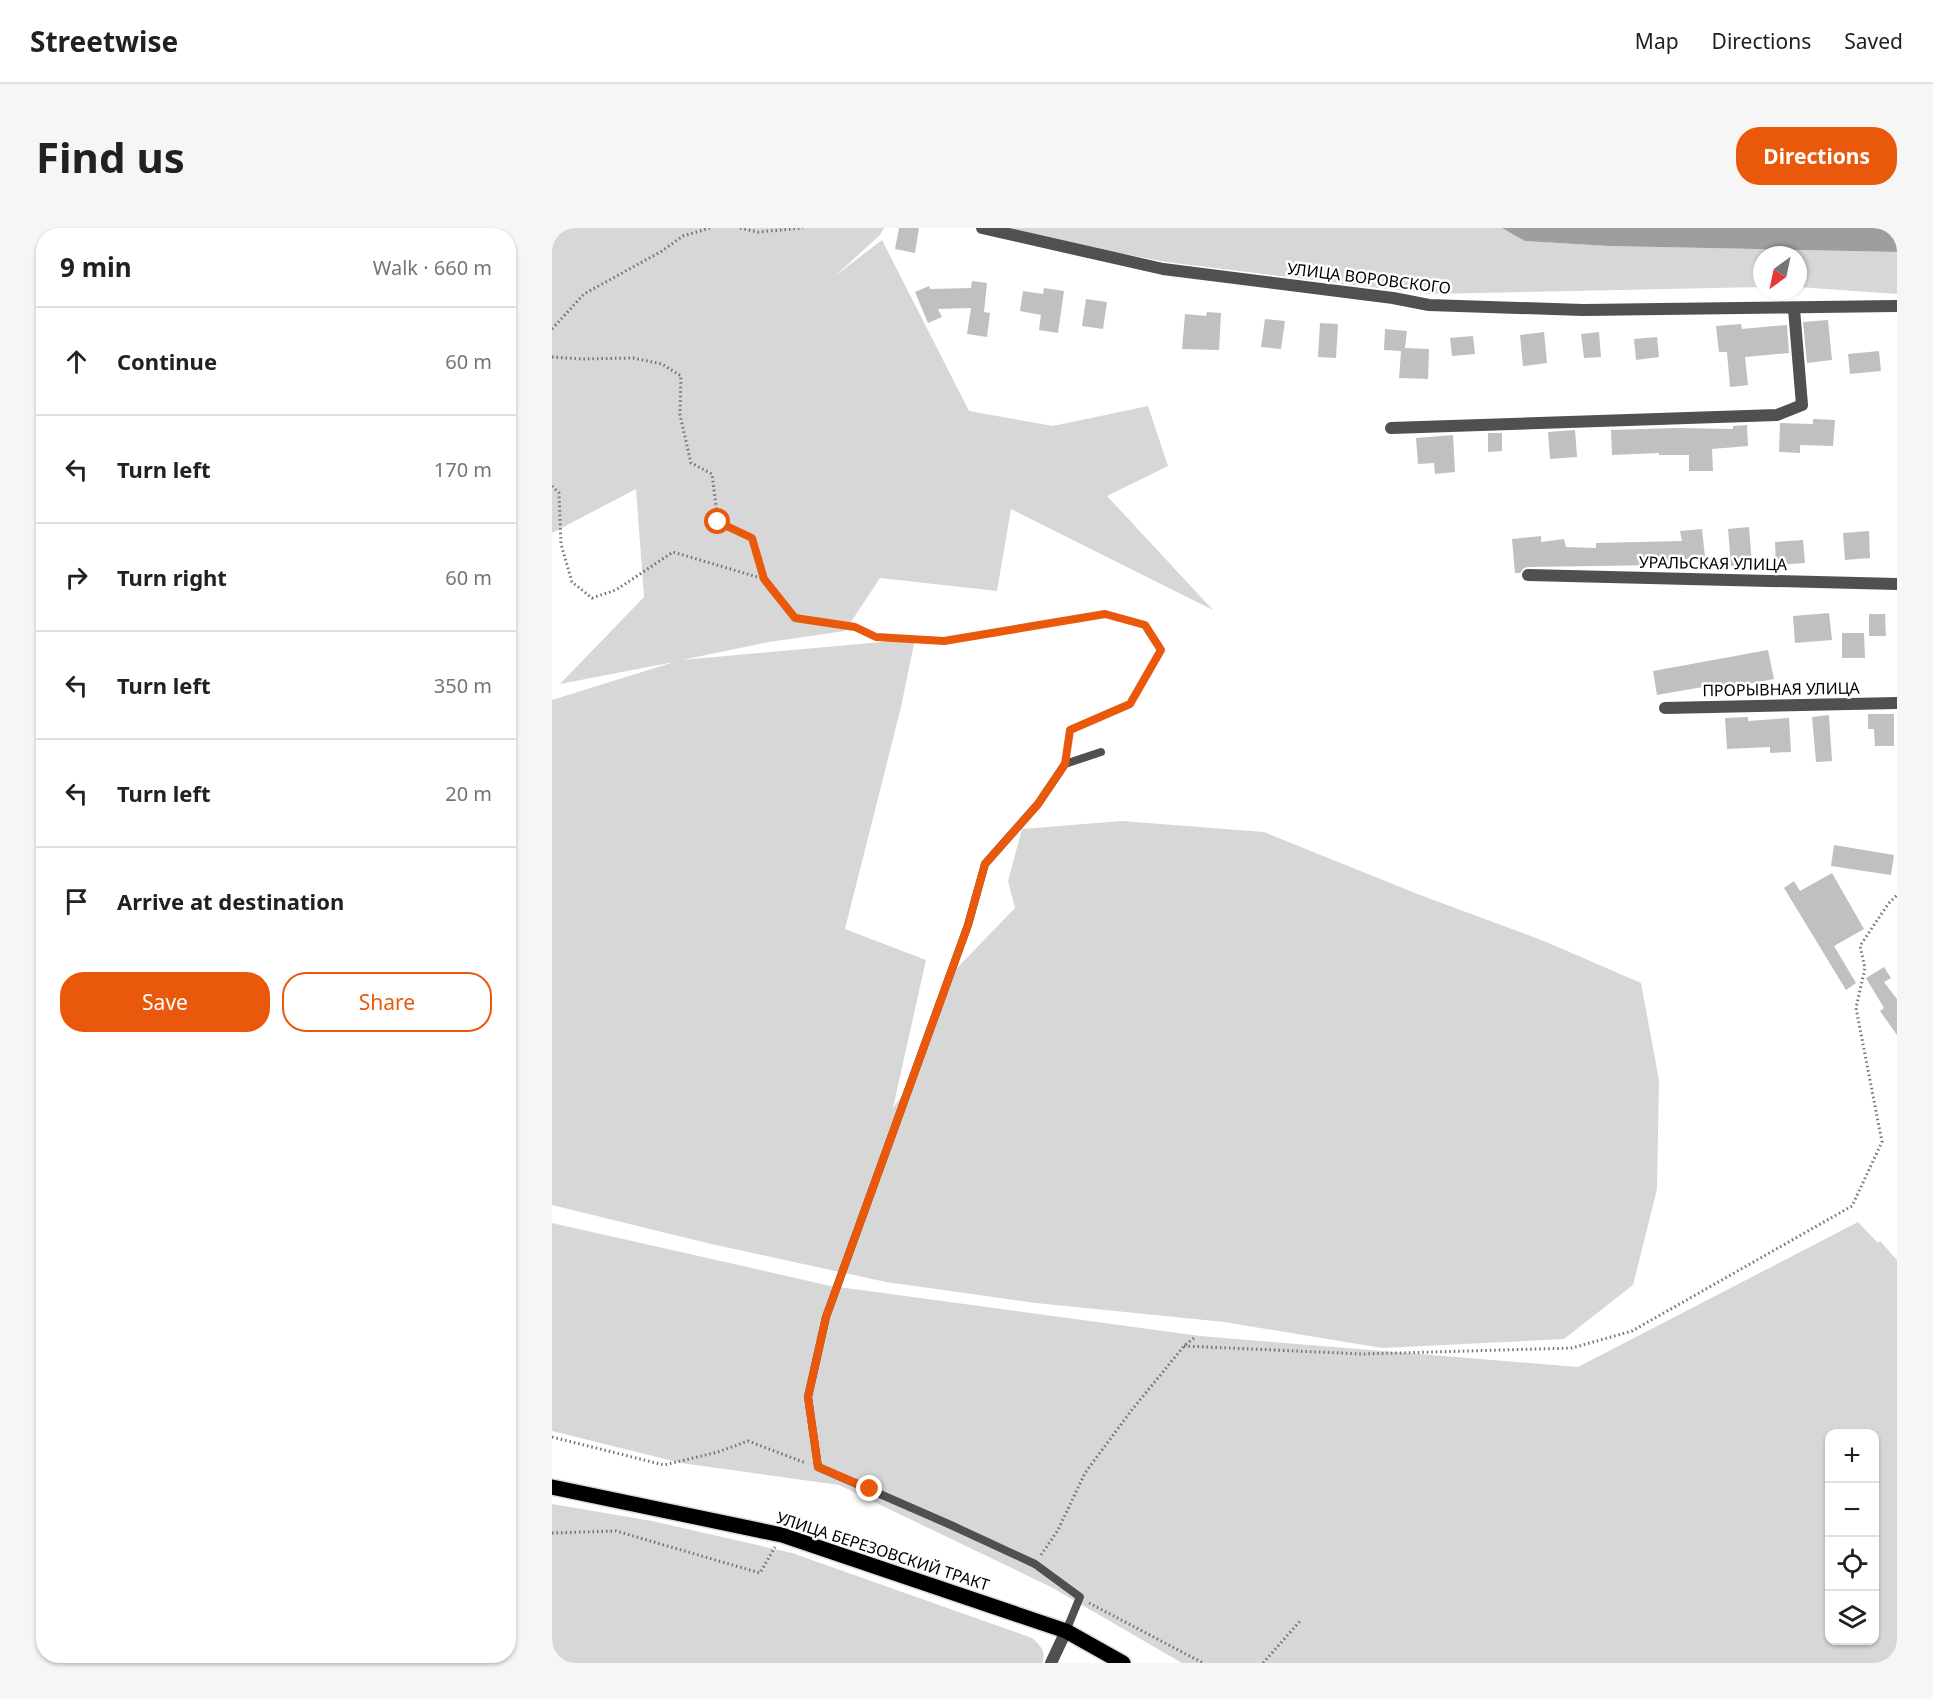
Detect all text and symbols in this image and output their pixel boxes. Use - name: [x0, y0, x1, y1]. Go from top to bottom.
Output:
- text: Streetwise: [30, 22, 178, 60]
- text: Map: [1635, 27, 1679, 55]
- text: Directions: [1712, 27, 1811, 55]
- text: Saved: [1844, 27, 1903, 55]
- button: Directions: [1736, 127, 1897, 185]
- text: Find us: [36, 128, 185, 185]
- north arrow: [1753, 246, 1807, 300]
- text: 9 min: [60, 249, 132, 285]
- text: Walk · 660 m: [373, 254, 492, 281]
- street label: УЛИЦА ВОРОВСКОГО: [1286, 257, 1452, 299]
- icon: ahead: [60, 345, 93, 378]
- text: Continue: [117, 346, 217, 376]
- text: 60 m: [445, 348, 492, 375]
- icon: left: [60, 453, 93, 486]
- text: Turn left: [117, 454, 211, 484]
- text: 170 m: [434, 456, 492, 483]
- route start: [704, 508, 730, 534]
- street label: УРАЛЬСКАЯ УЛИЦА: [1639, 551, 1788, 575]
- icon: right: [60, 561, 93, 594]
- text: Turn right: [117, 562, 227, 592]
- text: 60 m: [445, 564, 492, 591]
- icon: left: [60, 669, 93, 702]
- text: Turn left: [117, 670, 211, 700]
- text: 350 m: [434, 672, 492, 699]
- street label: ПРОРЫВНАЯ УЛИЦА: [1702, 677, 1861, 701]
- icon: left: [60, 777, 93, 810]
- text: Turn left: [117, 778, 211, 808]
- text: 20 m: [445, 780, 492, 807]
- icon: arrive: [60, 885, 93, 918]
- text: Arrive at destination: [117, 886, 344, 916]
- button: Save: [60, 972, 270, 1032]
- button: Share: [282, 972, 492, 1032]
- map controls: [1825, 1429, 1879, 1645]
- button: +: [1825, 1429, 1879, 1483]
- route end: [856, 1475, 882, 1501]
- button: −: [1825, 1483, 1879, 1537]
- street label: УЛИЦА БЕРЕЗОВСКИЙ ТРАКТ: [774, 1506, 992, 1596]
- button: locate: [1825, 1537, 1879, 1591]
- button: layers: [1825, 1591, 1879, 1645]

